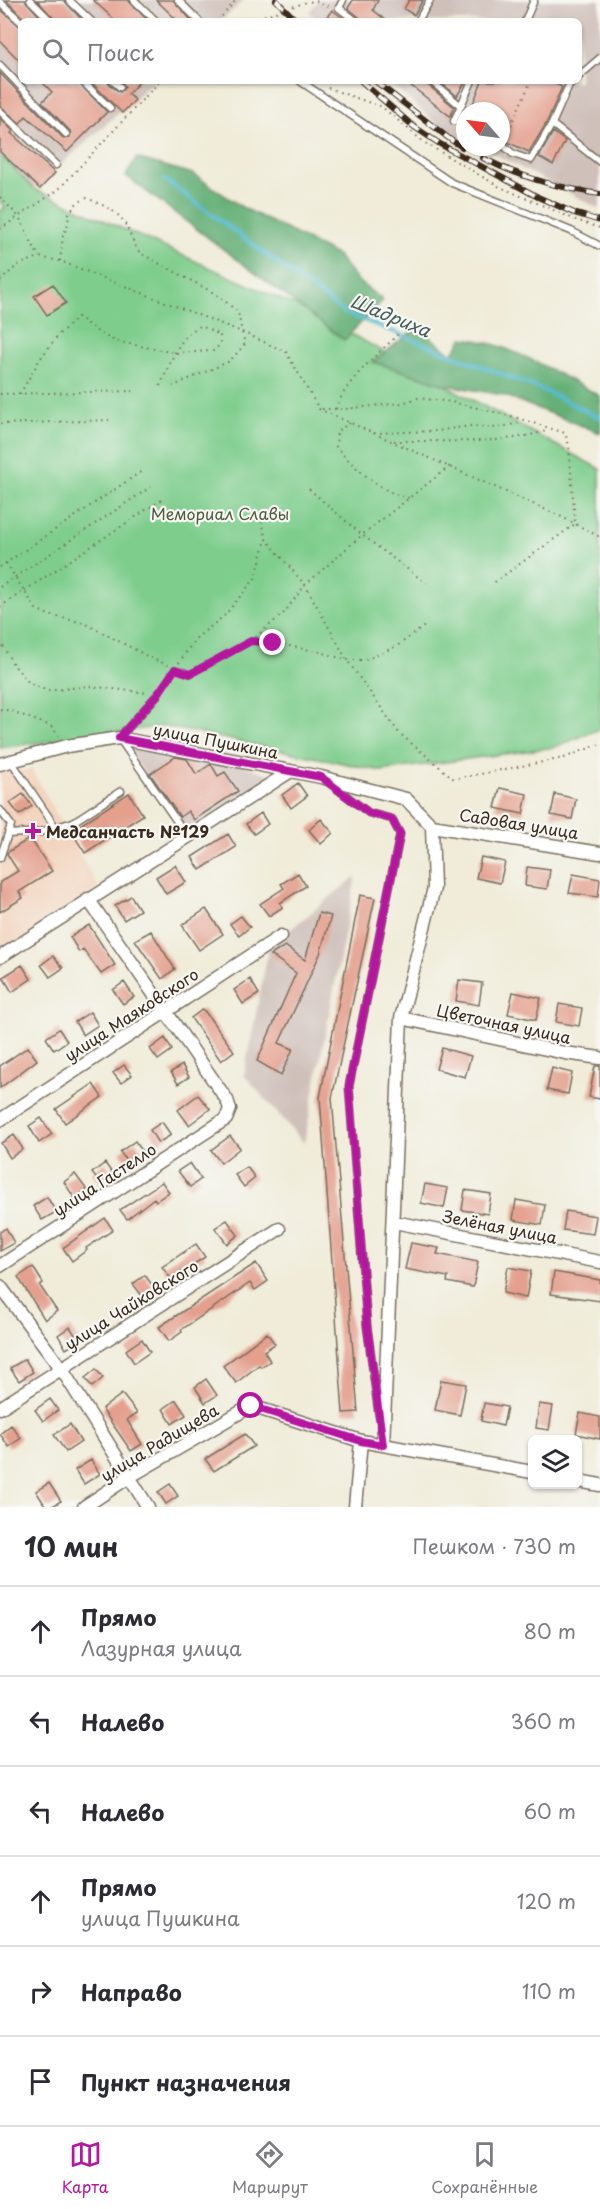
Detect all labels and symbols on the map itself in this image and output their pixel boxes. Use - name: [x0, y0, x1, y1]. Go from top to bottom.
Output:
- north arrow: [456, 102, 510, 156]
- water label: Шадриха: [347, 287, 436, 343]
- park label: Мемориал Славы: [151, 501, 289, 525]
- route end: [259, 629, 285, 655]
- street label: улица Пушкина: [151, 716, 281, 764]
- street label: Садовая улица: [458, 802, 580, 844]
- place label: Медсанчасть №129: [46, 819, 209, 843]
- marker: Медсанчасть №129: [24, 822, 42, 840]
- street label: улица Маяковского: [59, 961, 203, 1067]
- street label: Цветочная улица: [435, 997, 573, 1049]
- street label: улица Гастелло: [48, 1136, 161, 1221]
- street label: Зелёная улица: [441, 1203, 559, 1249]
- street label: улица Чайковского: [59, 1253, 203, 1355]
- route start: [237, 1392, 263, 1418]
- street label: улица Радищева: [95, 1397, 223, 1487]

